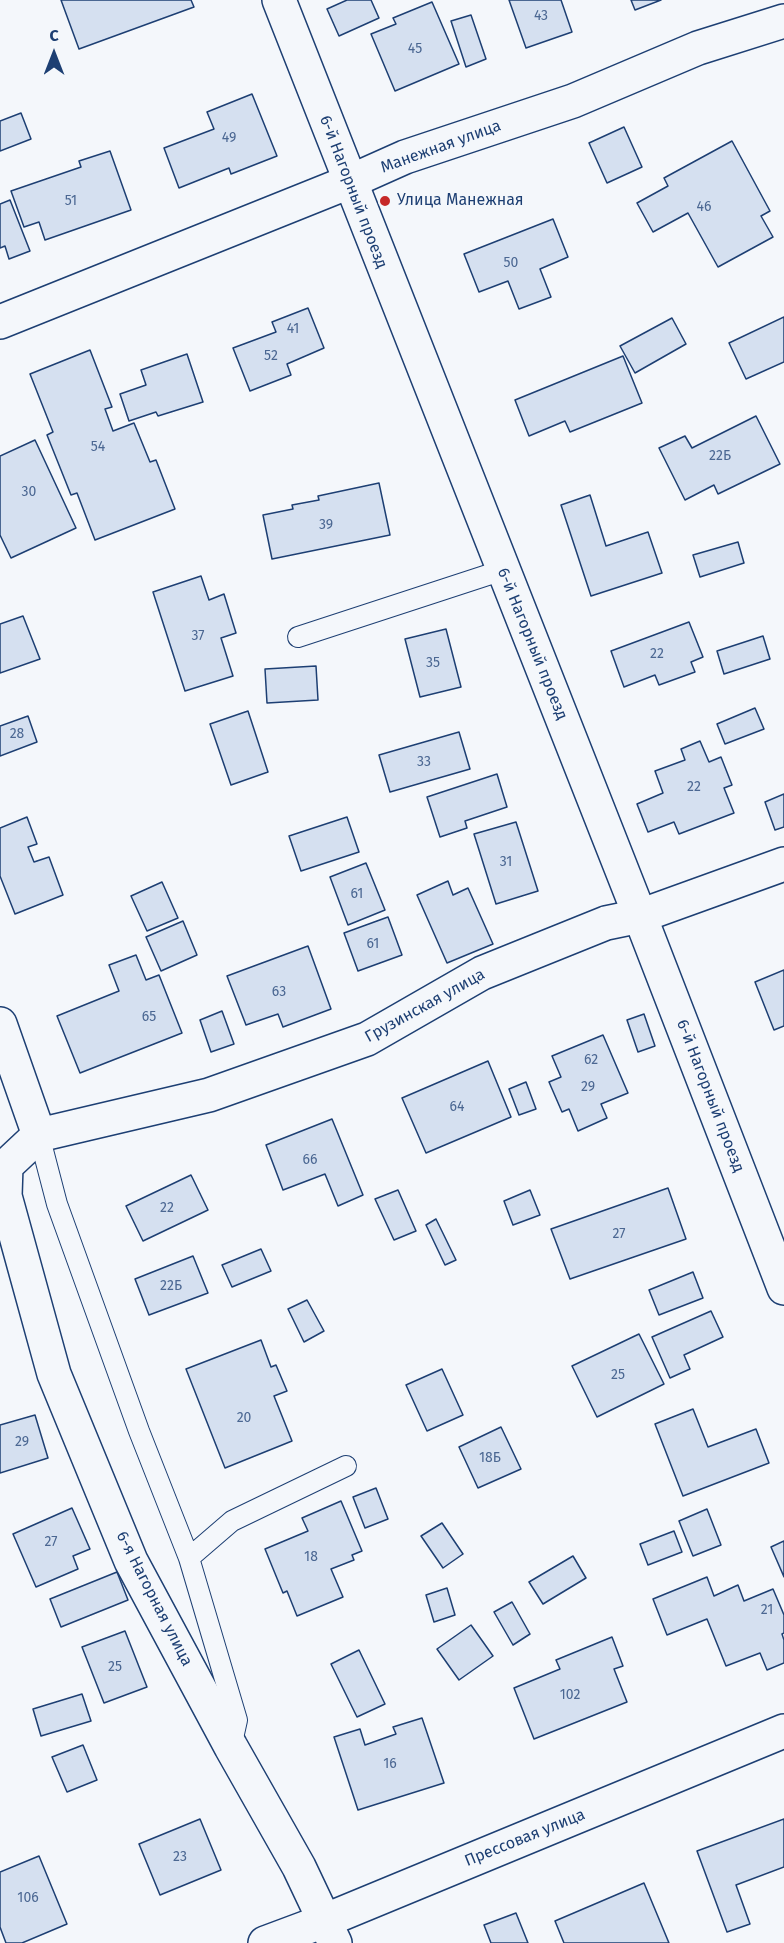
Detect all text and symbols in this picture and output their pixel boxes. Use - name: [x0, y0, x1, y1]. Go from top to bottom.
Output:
- house number: 43: [534, 8, 548, 24]
- north arrow: [24, 24, 84, 84]
- text: С: [49, 26, 59, 45]
- house number: 45: [408, 41, 422, 57]
- street label: 6-й Нагорный проезд: [315, 113, 391, 271]
- street label: Манежная улица: [378, 116, 504, 178]
- house number: 49: [222, 130, 236, 146]
- place label: Улица Манежная: [397, 191, 524, 211]
- house number: 51: [65, 193, 77, 209]
- marker: Улица Манежная: [378, 194, 392, 208]
- house number: 46: [697, 199, 711, 215]
- house number: 50: [504, 255, 518, 271]
- house number: 41: [287, 321, 299, 337]
- house number: 52: [264, 348, 278, 364]
- house number: 54: [91, 439, 105, 455]
- house number: 22Б: [709, 448, 731, 464]
- house number: 30: [22, 484, 36, 500]
- house number: 39: [319, 517, 333, 533]
- street label: 6-й Нагорный проезд: [493, 565, 571, 723]
- house number: 37: [191, 628, 205, 644]
- house number: 22: [650, 646, 664, 662]
- house number: 35: [426, 655, 440, 671]
- house number: 28: [10, 726, 24, 742]
- house number: 33: [417, 754, 431, 770]
- house number: 22: [687, 779, 701, 795]
- house number: 31: [500, 854, 512, 870]
- house number: 61: [351, 886, 363, 902]
- house number: 61: [367, 936, 379, 952]
- street label: Грузинская улица: [362, 965, 488, 1047]
- house number: 63: [272, 984, 286, 1000]
- house number: 65: [142, 1009, 156, 1025]
- street label: 6-й Нагорный проезд: [672, 1017, 748, 1175]
- house number: 62: [584, 1052, 598, 1068]
- house number: 29: [581, 1079, 595, 1095]
- house number: 64: [450, 1099, 464, 1115]
- house number: 66: [303, 1152, 317, 1168]
- house number: 22: [160, 1200, 174, 1216]
- house number: 27: [612, 1226, 626, 1242]
- house number: 22Б: [160, 1278, 182, 1294]
- house number: 25: [611, 1367, 625, 1383]
- house number: 20: [237, 1410, 251, 1426]
- house number: 29: [15, 1434, 29, 1450]
- house number: 18Б: [479, 1450, 501, 1466]
- street label: 6-я Нагорная улица: [112, 1528, 196, 1670]
- house number: 27: [44, 1534, 58, 1550]
- house number: 18: [304, 1549, 318, 1565]
- house number: 21: [761, 1602, 773, 1618]
- house number: 25: [108, 1659, 122, 1675]
- house number: 102: [560, 1687, 580, 1703]
- house number: 16: [383, 1756, 397, 1772]
- street label: Прессовая улица: [462, 1805, 588, 1871]
- house number: 23: [173, 1849, 187, 1865]
- house number: 106: [17, 1890, 39, 1906]

